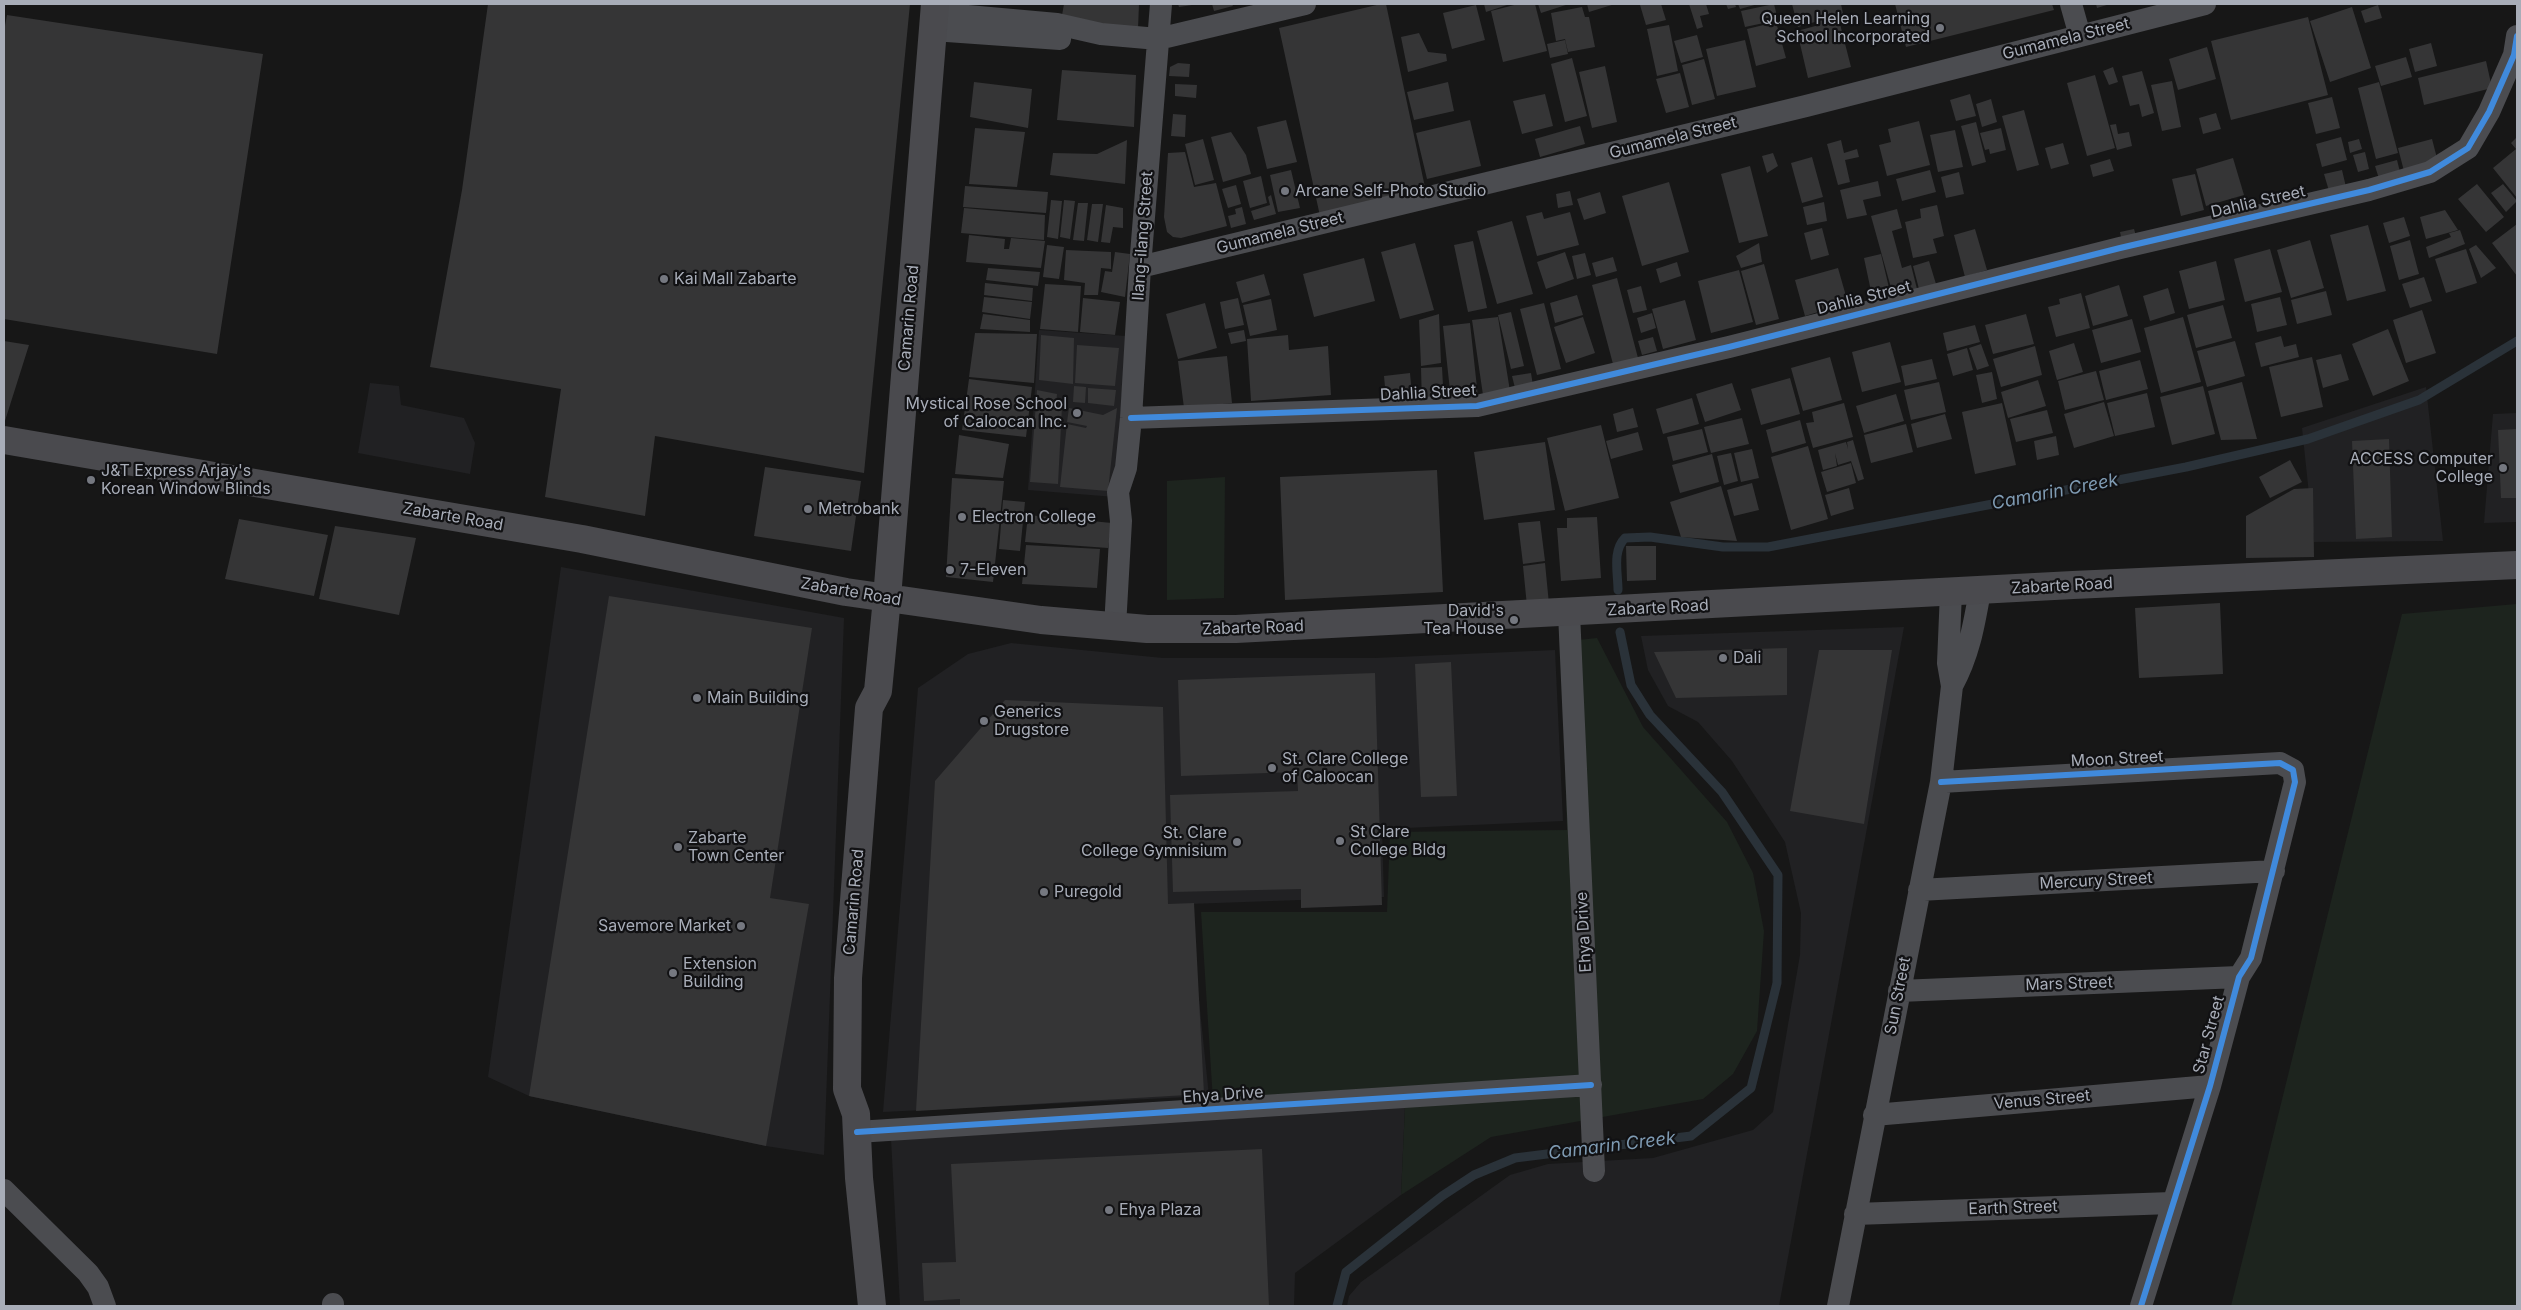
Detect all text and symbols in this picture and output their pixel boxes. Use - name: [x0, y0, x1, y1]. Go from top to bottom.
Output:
- place label: Queen Helen Learning School Incorporated: [1761, 9, 1930, 47]
- street label: Gumamela Street: [2000, 14, 2132, 64]
- marker: Queen Helen Learning School Incorporated: [1934, 22, 1946, 34]
- street label: Gumamela Street: [1607, 113, 1739, 163]
- street label: Ilang-ilang Street: [1129, 171, 1157, 301]
- place label: Arcane Self-Photo Studio: [1295, 181, 1486, 201]
- street label: Dahlia Street: [2209, 182, 2307, 222]
- marker: Arcane Self-Photo Studio: [1279, 185, 1291, 197]
- street label: Gumamela Street: [1214, 208, 1346, 258]
- street label: Camarin Road: [895, 264, 923, 372]
- place label: Kai Mall Zabarte: [674, 269, 796, 289]
- marker: Kai Mall Zabarte: [658, 273, 670, 285]
- street label: Dahlia Street: [1815, 277, 1913, 319]
- street label: Dahlia Street: [1379, 381, 1477, 405]
- place label: Mystical Rose School of Caloocan Inc.: [905, 394, 1067, 432]
- marker: Mystical Rose School of Caloocan Inc.: [1071, 407, 1083, 419]
- place label: ACCESS Computer College: [2350, 449, 2493, 487]
- place label: J&T Express Arjay's Korean Window Blinds: [101, 461, 271, 499]
- marker: ACCESS Computer College: [2497, 462, 2509, 474]
- water label: Camarin Creek: [1990, 469, 2120, 515]
- marker: J&T Express Arjay's Korean Window Blinds: [85, 474, 97, 486]
- street label: Zabarte Road: [401, 499, 505, 535]
- place label: Metrobank: [818, 499, 900, 519]
- marker: Metrobank: [802, 503, 814, 515]
- place label: Electron College: [972, 507, 1096, 527]
- marker: Electron College: [956, 511, 968, 523]
- place label: 7-Eleven: [960, 560, 1026, 580]
- marker: 7-Eleven: [944, 564, 956, 576]
- street label: Zabarte Road: [799, 574, 903, 610]
- street label: Zabarte Road: [2011, 574, 2113, 598]
- street label: Zabarte Road: [1607, 596, 1709, 620]
- place label: David's Tea House: [1423, 601, 1504, 639]
- marker: David's Tea House: [1508, 614, 1520, 626]
- street label: Zabarte Road: [1202, 617, 1304, 639]
- place label: Dali: [1733, 648, 1761, 668]
- marker: Dali: [1717, 652, 1729, 664]
- place label: Main Building: [707, 688, 809, 708]
- marker: Main Building: [691, 692, 703, 704]
- place label: Generics Drugstore: [994, 702, 1069, 740]
- marker: Generics Drugstore: [978, 715, 990, 727]
- street label: Moon Street: [2070, 747, 2164, 771]
- place label: St. Clare College of Caloocan: [1282, 749, 1408, 787]
- marker: St. Clare College of Caloocan: [1266, 762, 1278, 774]
- place label: St Clare College Bldg: [1350, 822, 1446, 860]
- place label: St. Clare College Gymnisium: [1081, 823, 1227, 861]
- place label: Zabarte Town Center: [688, 828, 784, 866]
- marker: St Clare College Bldg: [1334, 835, 1346, 847]
- marker: St. Clare College Gymnisium: [1231, 836, 1243, 848]
- marker: Zabarte Town Center: [672, 841, 684, 853]
- street label: Camarin Road: [840, 848, 868, 956]
- street label: Mercury Street: [2039, 868, 2153, 894]
- place label: Puregold: [1054, 882, 1122, 902]
- marker: Puregold: [1038, 886, 1050, 898]
- street label: Ehya Drive: [1572, 891, 1596, 973]
- place label: Savemore Market: [598, 916, 731, 936]
- marker: Savemore Market: [735, 920, 747, 932]
- place label: Extension Building: [683, 954, 757, 992]
- street label: Sun Street: [1881, 955, 1915, 1037]
- marker: Extension Building: [667, 967, 679, 979]
- street label: Mars Street: [2025, 973, 2113, 995]
- street label: Star Street: [2189, 994, 2229, 1076]
- street label: Ehya Drive: [1182, 1083, 1264, 1107]
- street label: Venus Street: [1993, 1086, 2091, 1114]
- water label: Camarin Creek: [1547, 1127, 1677, 1165]
- street label: Earth Street: [1968, 1197, 2058, 1219]
- place label: Ehya Plaza: [1119, 1200, 1201, 1220]
- marker: Ehya Plaza: [1103, 1204, 1115, 1216]

